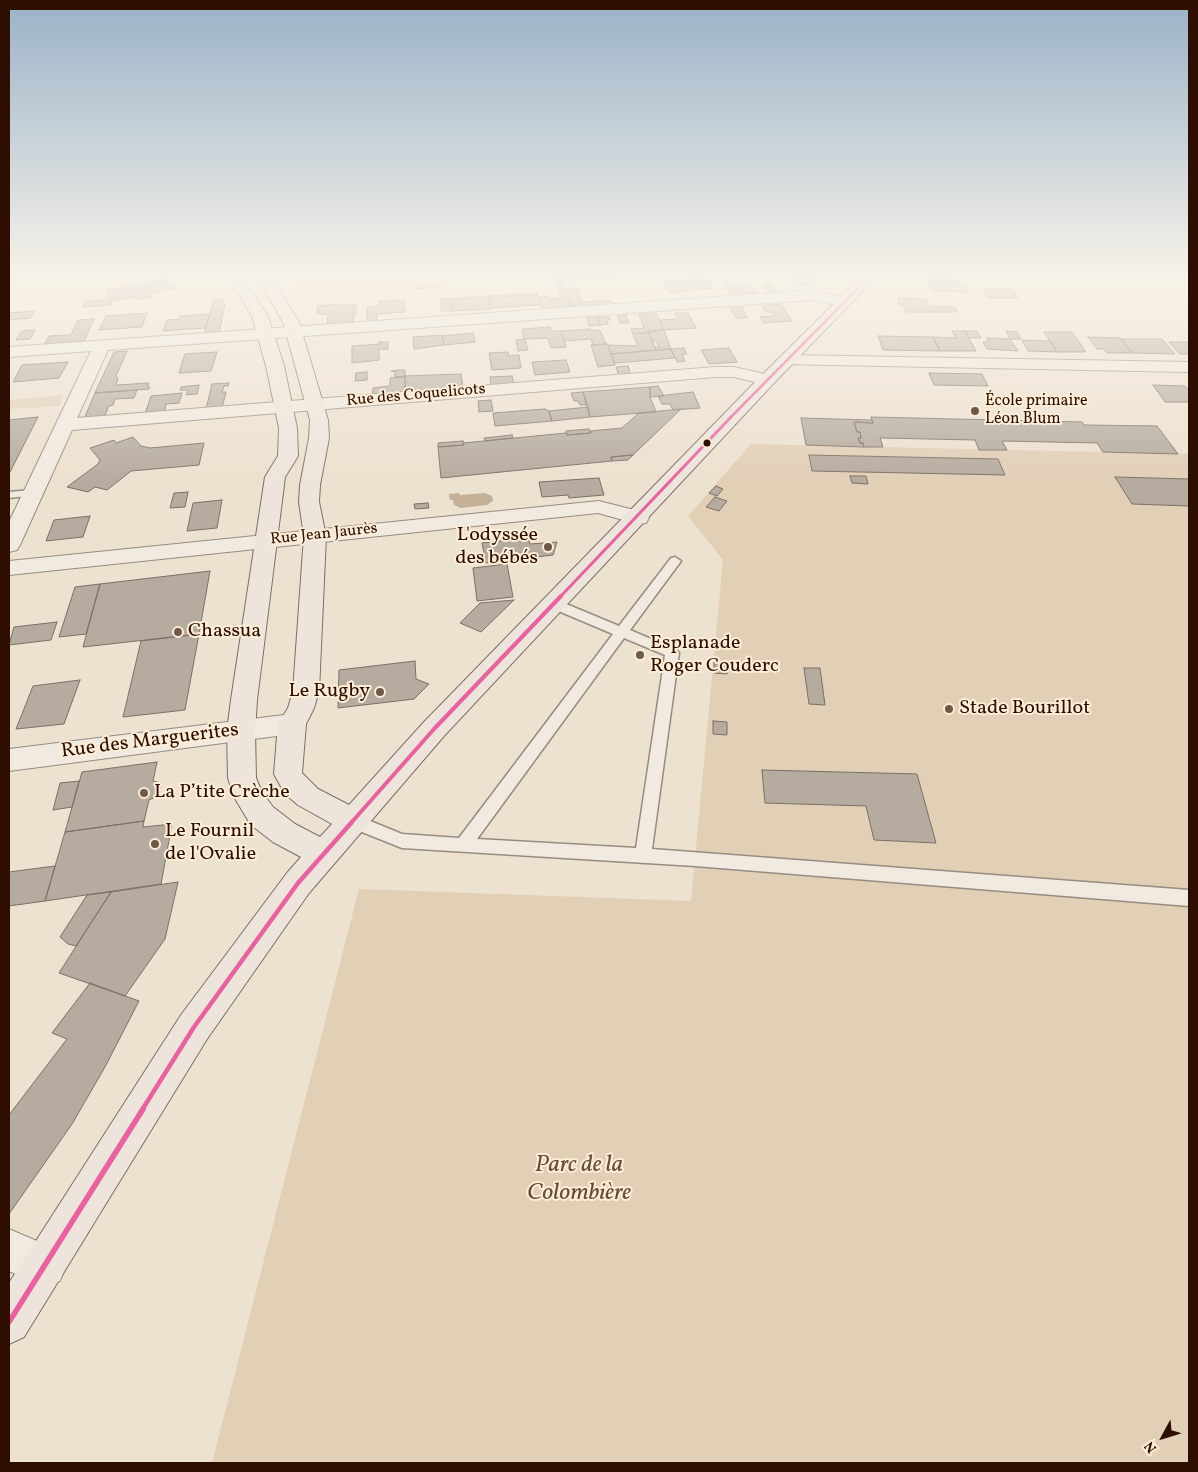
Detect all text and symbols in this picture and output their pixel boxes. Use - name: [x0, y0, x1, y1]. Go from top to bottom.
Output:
- street label: Rue des Coquelicots: [346, 380, 486, 412]
- place label: École primaire Léon Blum: [985, 392, 1088, 430]
- marker: École primaire Léon Blum: [969, 405, 981, 417]
- unlabelled marker: [702, 438, 712, 448]
- street label: Rue Jean Jaurès: [269, 520, 379, 550]
- place label: L'odyssée des bébés: [455, 524, 538, 571]
- marker: L'odyssée des bébés: [542, 541, 554, 553]
- place label: Chassua: [188, 620, 261, 644]
- marker: Chassua: [172, 626, 184, 638]
- place label: Esplanade Roger Couderc: [650, 632, 779, 679]
- marker: Esplanade Roger Couderc: [634, 649, 646, 661]
- place label: Le Rugby: [289, 680, 370, 704]
- marker: Le Rugby: [374, 686, 386, 698]
- place label: Stade Bourillot: [959, 697, 1090, 721]
- marker: Stade Bourillot: [943, 703, 955, 715]
- street label: Rue des Marguerites: [60, 719, 240, 765]
- place label: La P’tite Crèche: [154, 781, 290, 805]
- marker: La P’tite Crèche: [138, 787, 150, 799]
- place label: Le Fournil de l'Ovalie: [165, 820, 256, 867]
- marker: Le Fournil de l'Ovalie: [149, 838, 161, 850]
- park label: Parc de la Colombière: [527, 1153, 631, 1209]
- north arrow: [1138, 1412, 1188, 1462]
- text: N: [1140, 1437, 1162, 1457]

